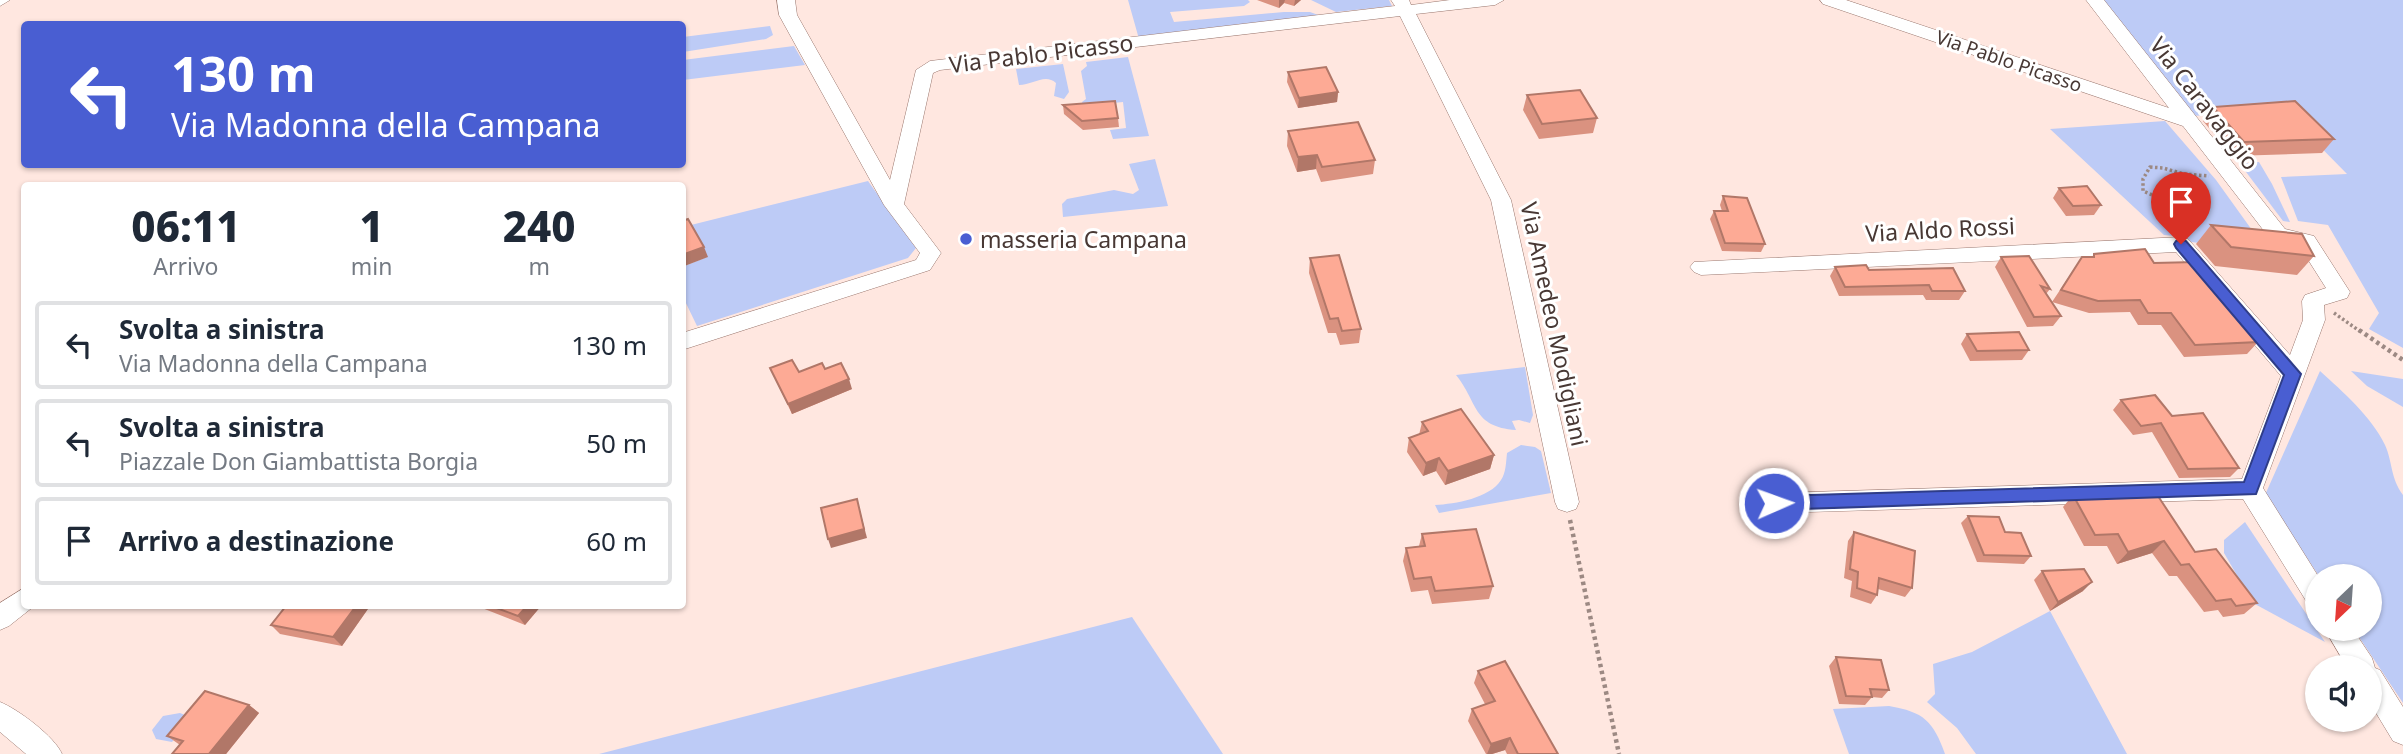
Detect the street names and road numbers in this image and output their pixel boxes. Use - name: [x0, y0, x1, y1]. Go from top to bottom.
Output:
- street label: Via Pablo Picasso: [1932, 24, 2086, 98]
- street label: Via Pablo Picasso: [947, 26, 1135, 80]
- street label: Via Caravaggio: [2143, 30, 2267, 176]
- street label: Via Amedeo Modigliani: [1513, 199, 1597, 449]
- street label: Via Aldo Rossi: [1865, 209, 2015, 249]

